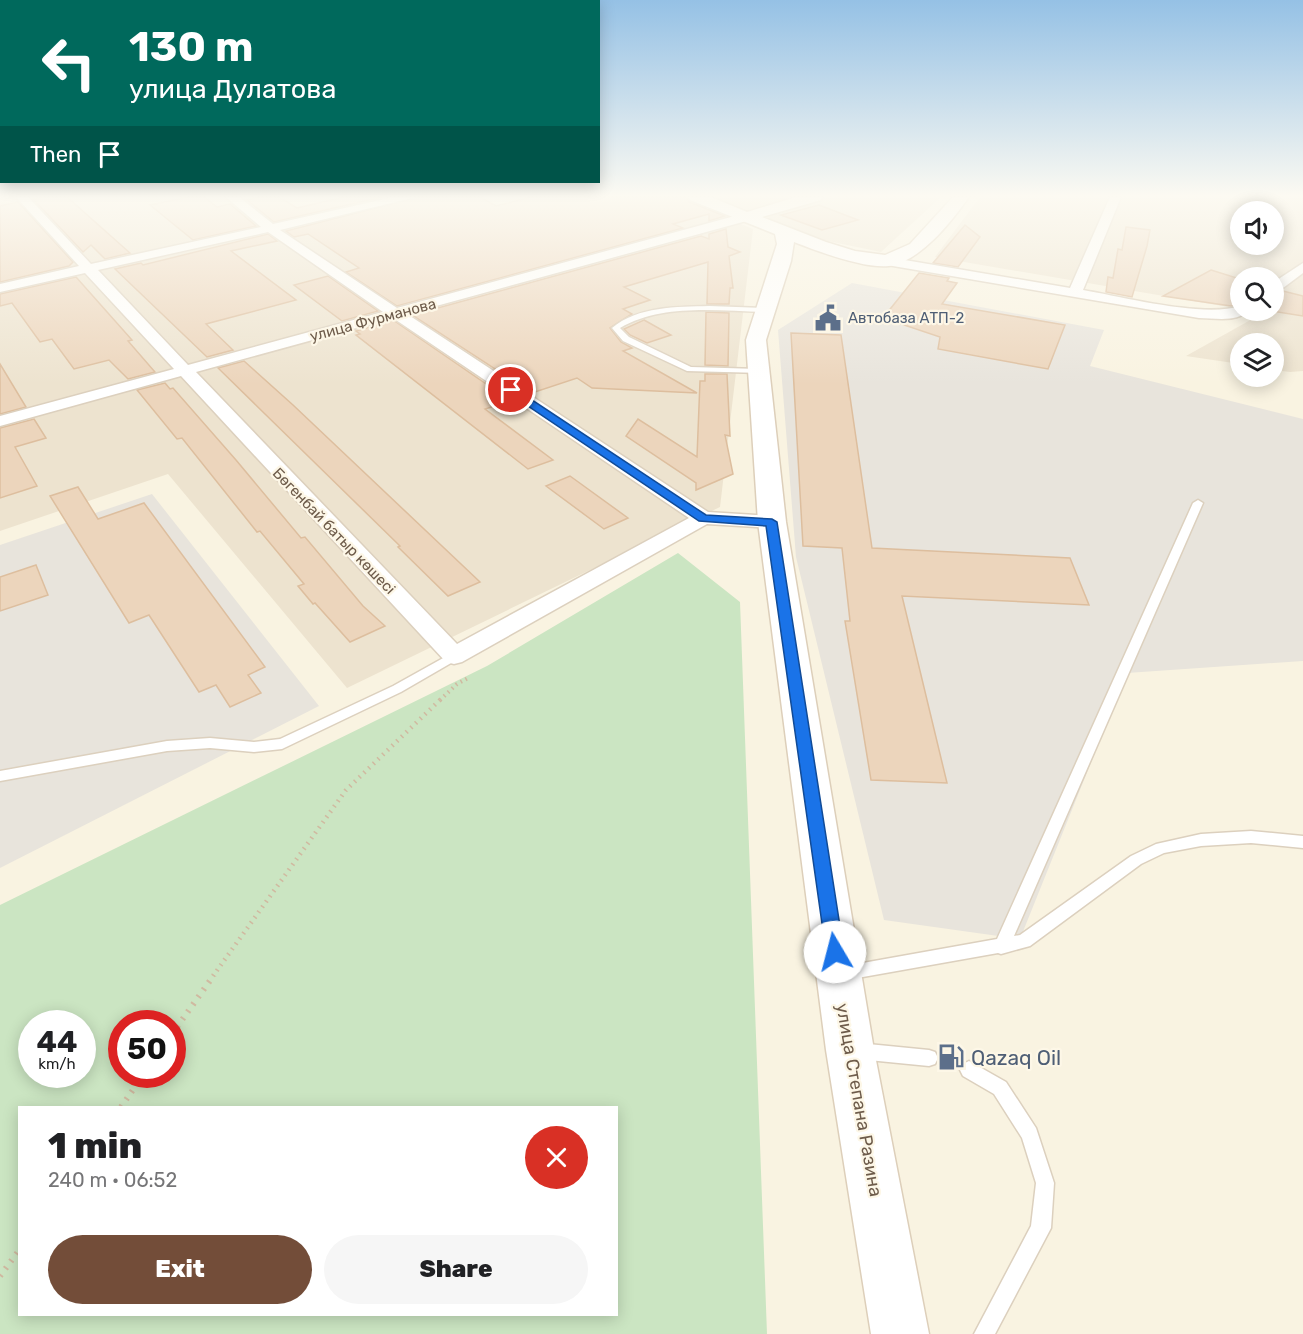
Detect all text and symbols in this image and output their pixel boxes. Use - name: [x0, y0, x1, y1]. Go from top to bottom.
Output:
- text: 130 m: [129, 22, 254, 72]
- icon: left: [30, 24, 108, 102]
- text: улица Дулатова: [129, 73, 336, 105]
- icon: arrive: [93, 138, 126, 171]
- text: Then: [30, 141, 81, 168]
- map controls: [1230, 201, 1284, 387]
- button: sound: [1230, 201, 1284, 255]
- button: search: [1230, 267, 1284, 321]
- street label: улица Фурманова: [308, 295, 438, 345]
- public building icon: Автобаза АТП-2: [813, 303, 843, 333]
- place label: Автобаза АТП-2: [848, 309, 964, 327]
- button: layers: [1230, 333, 1284, 387]
- pin: [485, 364, 536, 415]
- icon: arrive: [494, 373, 527, 406]
- street label: Бөгенбай батыр көшесі: [269, 464, 399, 598]
- position arrow: [803, 920, 867, 984]
- street label: улица Степана Разина: [831, 1002, 887, 1198]
- speed limit sign: 50: [108, 1010, 186, 1088]
- text: 44: [37, 1024, 77, 1060]
- fuel station icon: Qazaq Oil: [936, 1042, 966, 1072]
- place label: Qazaq Oil: [971, 1045, 1061, 1070]
- text: km/h: [38, 1055, 76, 1073]
- text: 1 min: [48, 1124, 142, 1167]
- button: close: [525, 1126, 588, 1189]
- text: 240 m · 06:52: [48, 1168, 177, 1192]
- button: Exit: [48, 1235, 312, 1304]
- button: Share: [324, 1235, 588, 1304]

